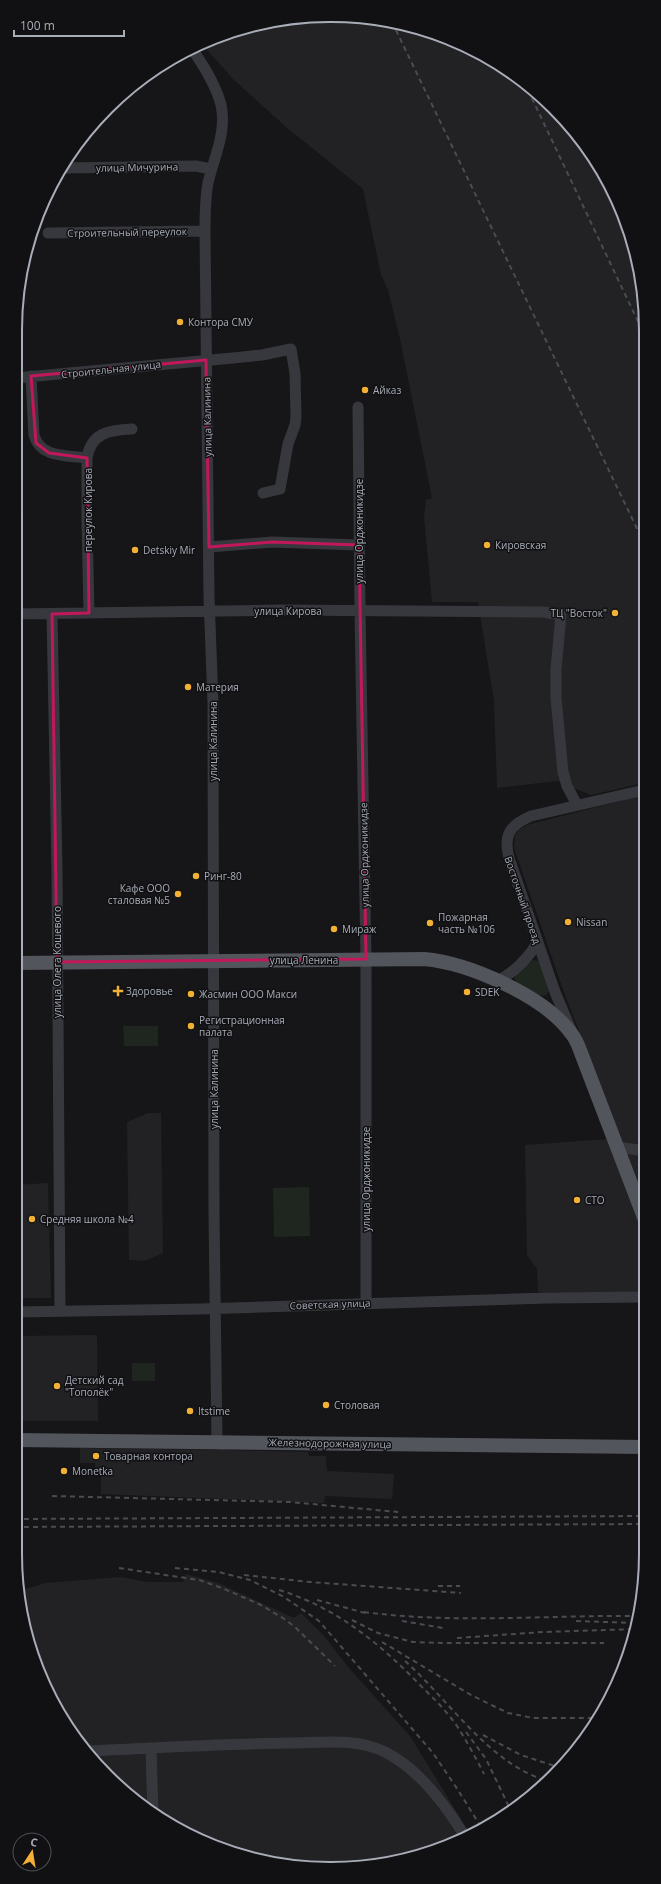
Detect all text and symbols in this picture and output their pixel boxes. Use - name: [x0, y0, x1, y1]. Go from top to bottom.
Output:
- scale bar: [14, 12, 124, 38]
- text: 100 m: [20, 17, 55, 34]
- street label: улица Мичурина: [96, 159, 178, 175]
- street label: Строительный переулок: [67, 224, 188, 240]
- place label: Контора СМУ: [188, 315, 254, 329]
- marker: Контора СМУ: [175, 317, 185, 327]
- street label: Строительная улица: [60, 357, 162, 381]
- street label: улица Калинина: [199, 377, 215, 457]
- place label: Айказ: [373, 383, 401, 397]
- marker: Айказ: [360, 385, 370, 395]
- street label: переулок Кирова: [81, 468, 95, 552]
- street label: улица Орджоникидзе: [352, 478, 366, 583]
- place label: Кировская: [495, 538, 546, 552]
- marker: Кировская: [482, 540, 492, 550]
- place label: Detskiy Mir: [143, 543, 195, 557]
- marker: Detskiy Mir: [130, 545, 140, 555]
- street label: улица Кирова: [254, 604, 322, 618]
- place label: ТЦ "Восток": [550, 606, 607, 620]
- marker: ТЦ "Восток": [610, 608, 620, 618]
- place label: Материя: [196, 680, 239, 694]
- marker: Материя: [183, 682, 193, 692]
- street label: улица Калинина: [206, 701, 220, 781]
- street label: улица Орджоникидзе: [356, 802, 372, 908]
- street label: Восточный проезд: [501, 854, 545, 946]
- place label: Ринг-80: [204, 869, 242, 883]
- marker: Ринг-80: [191, 871, 201, 881]
- place label: Кафе ООО сталовая №5: [108, 881, 170, 907]
- marker: Кафе ООО сталовая №5: [173, 889, 183, 899]
- street label: улица Олега Кошевого: [50, 906, 64, 1018]
- place label: Пожарная часть №106: [438, 910, 495, 936]
- place label: Nissan: [576, 915, 607, 929]
- marker: Nissan: [563, 917, 573, 927]
- marker: Пожарная часть №106: [425, 918, 435, 928]
- place label: Мираж: [342, 922, 377, 936]
- marker: Мираж: [329, 924, 339, 934]
- street label: улица Ленина: [270, 953, 338, 967]
- place label: Здоровье: [126, 984, 173, 998]
- place label: SDEK: [475, 985, 500, 999]
- marker: Здоровье: [113, 986, 123, 996]
- place label: Жасмин ООО Макси: [199, 987, 297, 1001]
- marker: SDEK: [462, 987, 472, 997]
- marker: Жасмин ООО Макси: [186, 989, 196, 999]
- place label: Регистрационная палата: [199, 1013, 285, 1039]
- marker: Регистрационная палата: [186, 1021, 196, 1031]
- street label: улица Калинина: [207, 1049, 221, 1129]
- street label: улица Орджоникидзе: [359, 1126, 373, 1231]
- place label: СТО: [585, 1193, 605, 1207]
- marker: СТО: [572, 1195, 582, 1205]
- place label: Средняя школа №4: [40, 1212, 134, 1226]
- marker: Средняя школа №4: [27, 1214, 37, 1224]
- street label: Советская улица: [289, 1296, 371, 1312]
- place label: Детский сад "Тополёк": [65, 1373, 124, 1399]
- marker: Детский сад "Тополёк": [52, 1381, 62, 1391]
- place label: Столовая: [334, 1398, 380, 1412]
- marker: Столовая: [321, 1400, 331, 1410]
- place label: Itstime: [198, 1404, 230, 1418]
- marker: Itstime: [185, 1406, 195, 1416]
- street label: Железнодорожная улица: [269, 1435, 391, 1451]
- place label: Товарная контора: [104, 1449, 193, 1463]
- marker: Товарная контора: [91, 1451, 101, 1461]
- place label: Monetka: [72, 1464, 113, 1478]
- marker: Monetka: [59, 1466, 69, 1476]
- north arrow: [12, 1832, 52, 1872]
- text: С: [29, 1834, 39, 1850]

